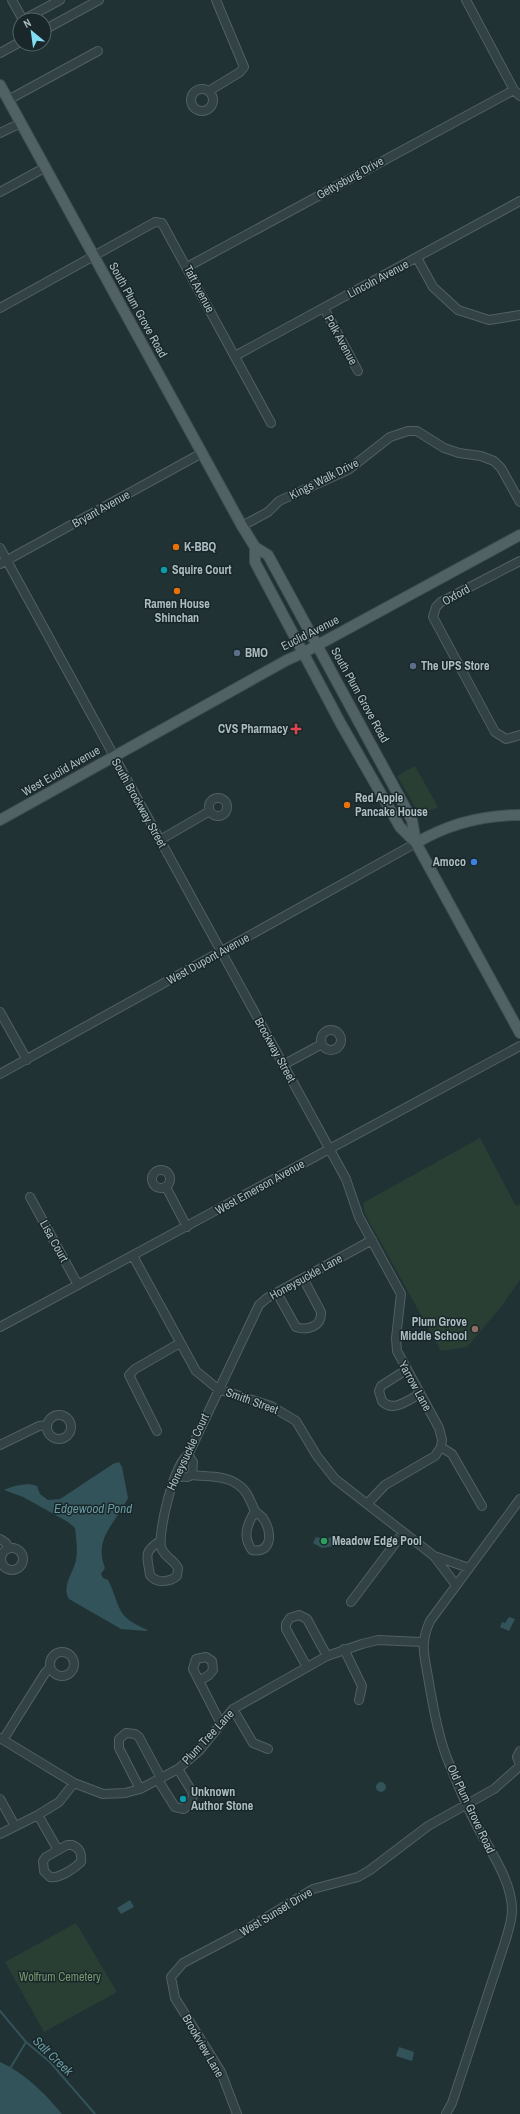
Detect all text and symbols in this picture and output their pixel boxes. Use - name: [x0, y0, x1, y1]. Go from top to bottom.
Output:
- north arrow: [12, 12, 52, 52]
- text: N: [21, 16, 33, 31]
- street label: Gettysburg Drive: [314, 153, 386, 203]
- street label: Lincoln Avenue: [345, 256, 411, 302]
- street label: South Plum Grove Road: [105, 259, 171, 361]
- street label: Taft Avenue: [180, 263, 218, 315]
- street label: Polk Avenue: [321, 312, 361, 368]
- street label: Kings Walk Drive: [287, 455, 361, 503]
- street label: Bryant Avenue: [69, 487, 133, 531]
- place label: K-BBQ: [184, 539, 217, 555]
- marker: K-BBQ: [171, 542, 181, 552]
- place label: Squire Court: [172, 562, 232, 578]
- marker: Squire Court: [159, 565, 169, 575]
- street label: Oxford: [439, 581, 473, 609]
- marker: Ramen House Shinchan: [172, 586, 182, 596]
- place label: Ramen House Shinchan: [144, 596, 210, 626]
- street label: Euclid Avenue: [278, 612, 342, 654]
- street label: South Plum Grove Road: [327, 644, 393, 746]
- place label: BMO: [245, 645, 268, 661]
- marker: BMO: [232, 648, 242, 658]
- place label: The UPS Store: [421, 658, 490, 674]
- marker: The UPS Store: [408, 661, 418, 671]
- place label: CVS Pharmacy: [218, 721, 289, 737]
- marker: CVS Pharmacy: [291, 724, 301, 734]
- street label: West Euclid Avenue: [19, 742, 103, 800]
- street label: South Brockway Street: [108, 755, 170, 851]
- place label: Red Apple Pancake House: [355, 790, 428, 820]
- marker: Red Apple Pancake House: [342, 800, 352, 810]
- place label: Amoco: [433, 854, 466, 870]
- marker: Amoco: [469, 857, 479, 867]
- street label: West Dupont Avenue: [164, 930, 252, 988]
- street label: Brockway Street: [251, 1015, 299, 1085]
- street label: West Emerson Avenue: [212, 1156, 308, 1218]
- street label: Lisa Court: [36, 1217, 72, 1265]
- street label: Honeysuckle Lane: [267, 1250, 345, 1304]
- place label: Plum Grove Middle School: [400, 1314, 468, 1344]
- marker: Plum Grove Middle School: [470, 1324, 480, 1334]
- street label: Yarrow Lane: [395, 1358, 435, 1414]
- street label: Smith Street: [224, 1384, 281, 1418]
- street label: Honeysuckle Court: [163, 1411, 213, 1493]
- water label: Edgewood Pond: [54, 1500, 132, 1517]
- place label: Meadow Edge Pool: [332, 1533, 422, 1549]
- marker: Meadow Edge Pool: [319, 1536, 329, 1546]
- street label: Plum Tree Lane: [178, 1706, 238, 1768]
- street label: Old Plum Grove Road: [443, 1762, 499, 1856]
- place label: Unknown Author Stone: [191, 1784, 254, 1814]
- marker: Unknown Author Stone: [178, 1794, 188, 1804]
- street label: West Sunset Drive: [237, 1884, 315, 1940]
- park label: Wolfrum Cemetery: [19, 1969, 101, 1985]
- street label: Brookview Lane: [178, 2011, 228, 2081]
- water label: Salt Creek: [29, 2033, 77, 2080]

